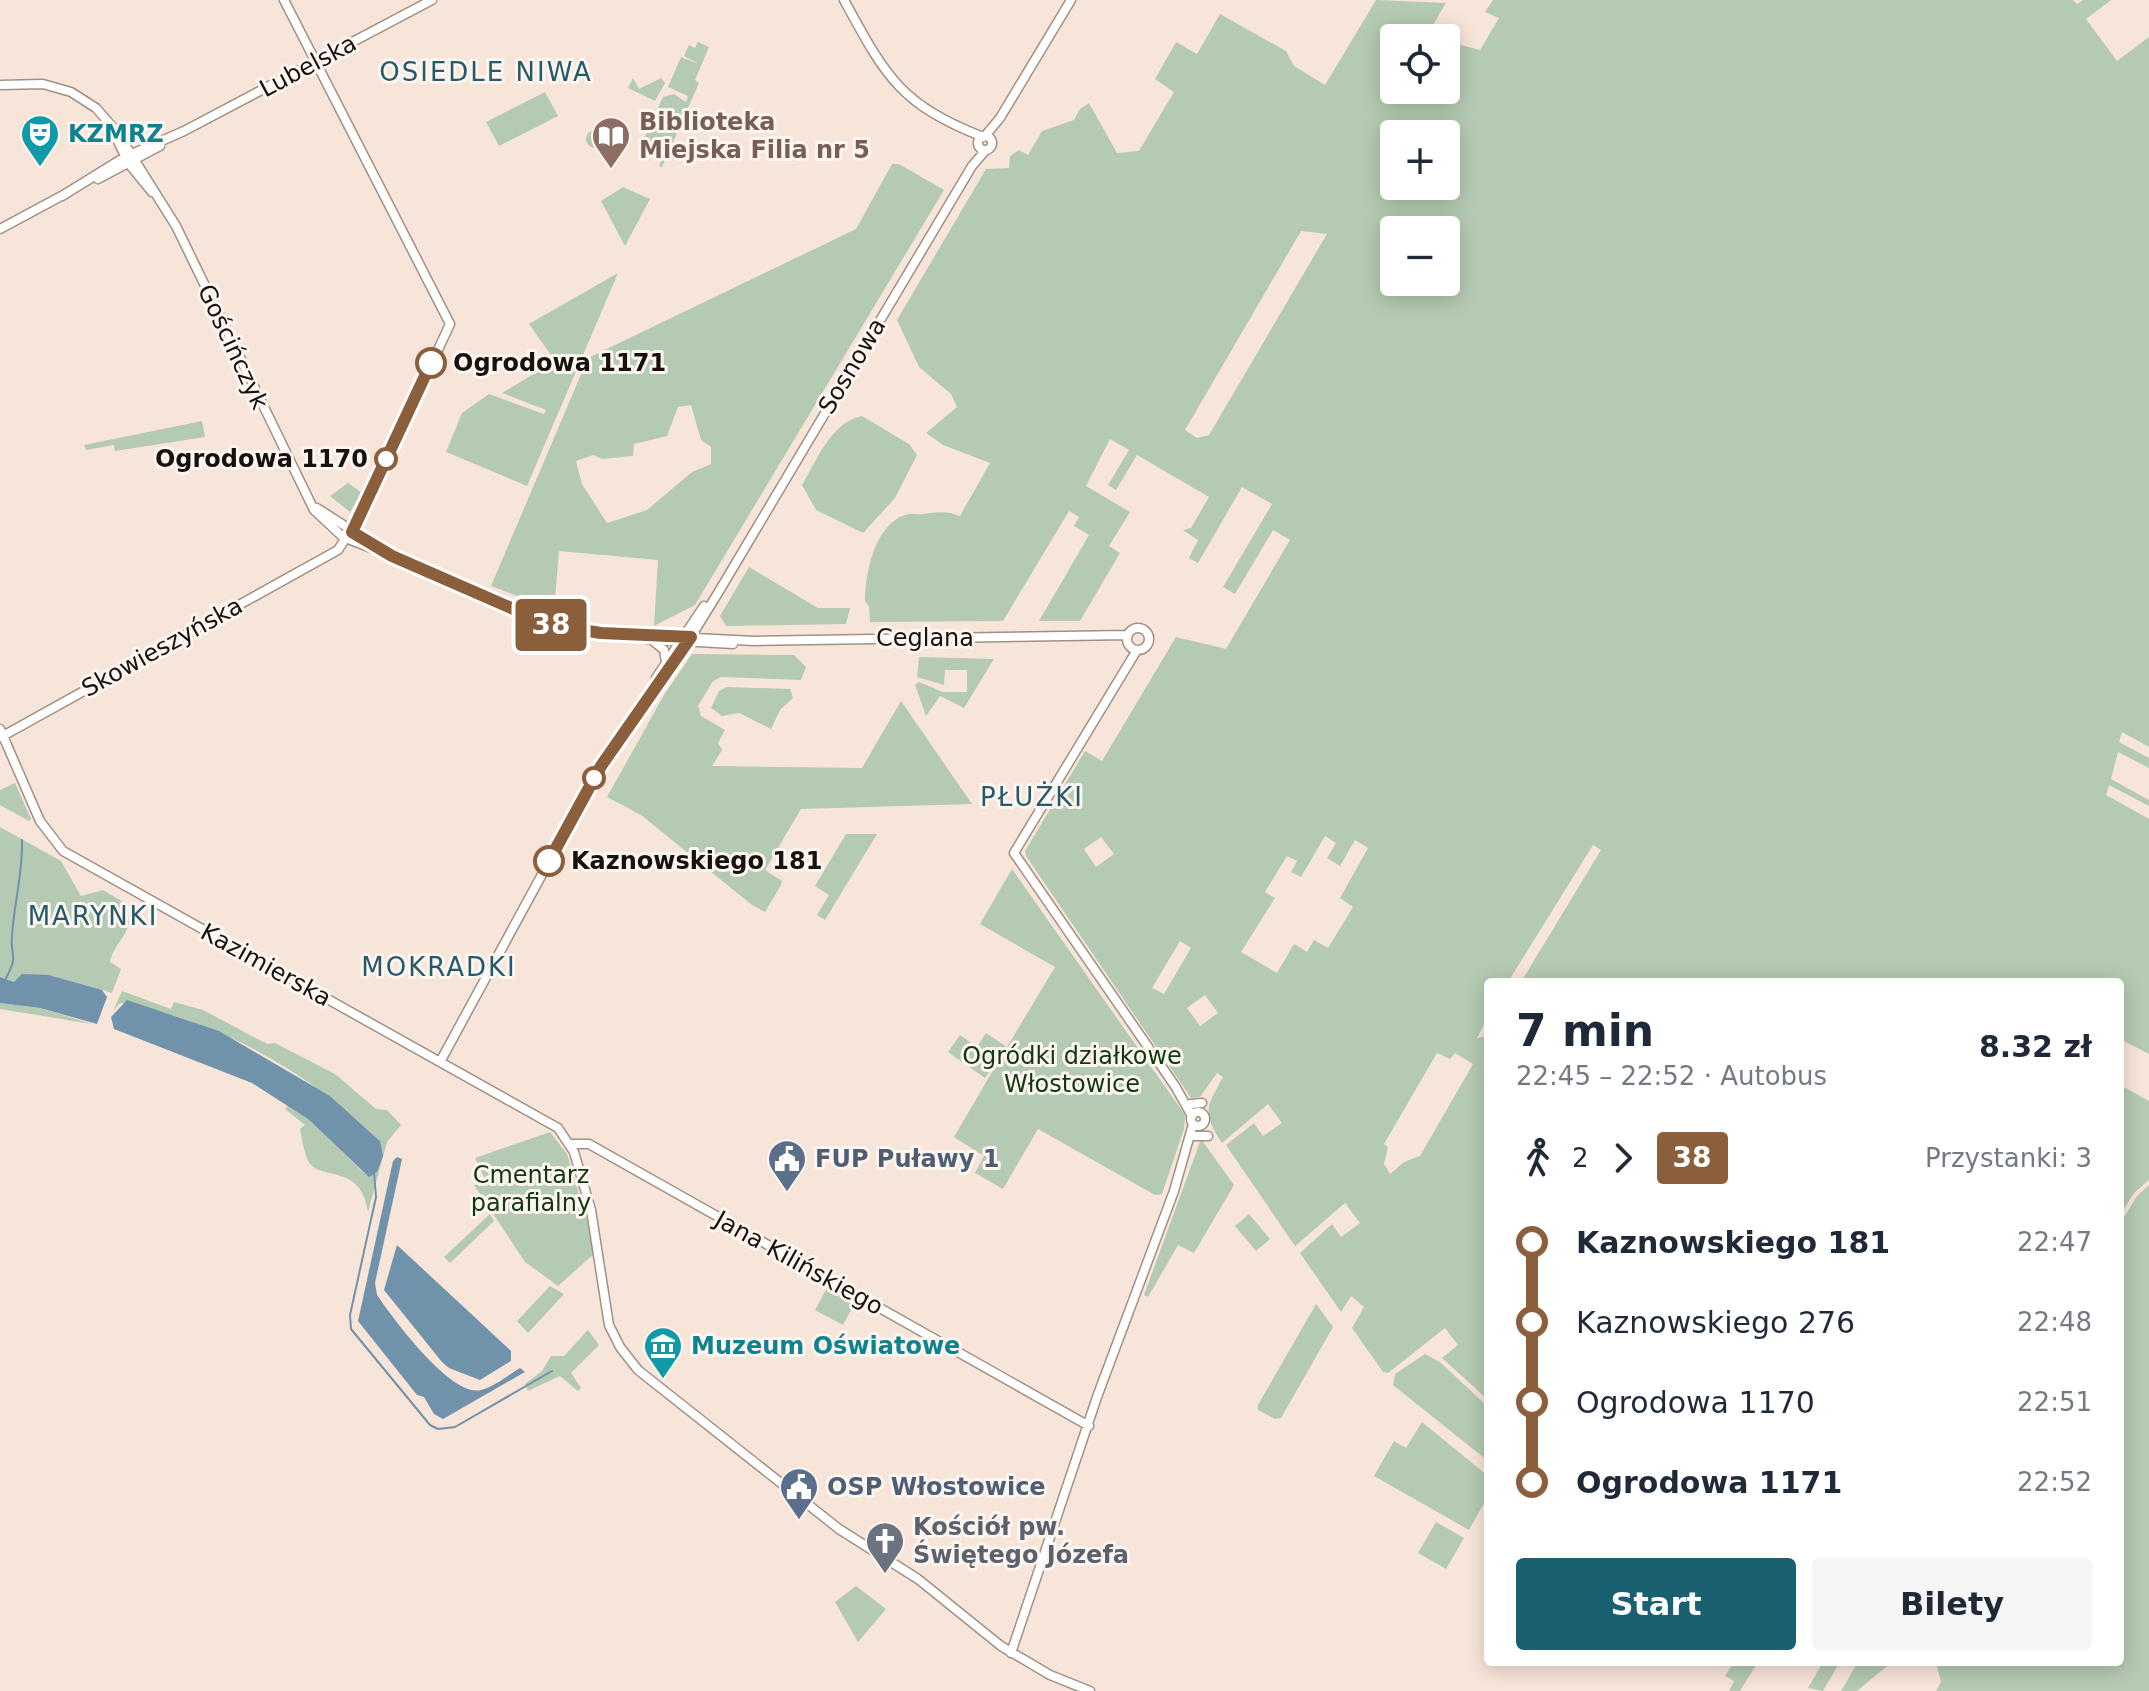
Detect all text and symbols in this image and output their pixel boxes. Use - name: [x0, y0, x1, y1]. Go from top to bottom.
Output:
- map controls: [1380, 24, 1460, 296]
- button: locate: [1380, 24, 1460, 104]
- street label: Lubelska: [255, 29, 361, 103]
- district label: OSIEDLE NIWA: [379, 57, 593, 87]
- place label: Biblioteka Miejska Filia nr 5: [639, 108, 870, 164]
- theatre icon: KZMRZ: [19, 113, 61, 168]
- library icon: Biblioteka Miejska Filia nr 5: [590, 115, 632, 170]
- place label: KZMRZ: [68, 120, 164, 148]
- button: +: [1380, 120, 1460, 200]
- button: −: [1380, 216, 1460, 296]
- street label: Gościńczyk: [192, 280, 274, 414]
- street label: Sosnowa: [813, 313, 891, 419]
- marker: Ogrodowa 1171: [416, 348, 446, 378]
- place label: Ogrodowa 1171: [453, 349, 666, 377]
- place label: Ogrodowa 1170: [155, 445, 368, 473]
- marker: Ogrodowa 1170: [375, 448, 397, 470]
- street label: Skowieszyńska: [77, 591, 247, 703]
- line badge: 38: [515, 599, 587, 651]
- text: 38: [532, 608, 570, 641]
- street label: Ceglana: [876, 624, 974, 652]
- unlabelled marker: [583, 767, 605, 789]
- district label: PŁUŻKI: [980, 781, 1084, 812]
- marker: Kaznowskiego 181: [534, 846, 564, 876]
- place label: Kaznowskiego 181: [571, 847, 822, 875]
- district label: MARYNKI: [28, 901, 158, 931]
- street label: Kazimierska: [196, 918, 336, 1012]
- district label: MOKRADKI: [361, 952, 517, 982]
- text: 7 min: [1516, 1005, 1654, 1056]
- text: 8.32 zł: [1979, 1029, 2092, 1064]
- park label: Ogródki działkowe Włostowice: [962, 1042, 1182, 1098]
- text: 22:45 – 22:52 · Autobus: [1516, 1061, 1827, 1091]
- icon: walk: [1516, 1136, 1560, 1180]
- icon: forward: [1601, 1136, 1645, 1180]
- public building icon: FUP Puławy 1: [766, 1138, 808, 1193]
- text: 38: [1673, 1141, 1712, 1174]
- text: 2: [1572, 1143, 1589, 1173]
- text: Przystanki: 3: [1925, 1143, 2092, 1173]
- place label: FUP Puławy 1: [815, 1145, 999, 1173]
- park label: Cmentarz parafialny: [471, 1161, 591, 1217]
- street label: Jana Kilińskiego: [708, 1204, 888, 1321]
- text: Kaznowskiego 181: [1576, 1225, 1890, 1260]
- text: 22:47: [2017, 1227, 2092, 1257]
- text: Kaznowskiego 276: [1576, 1305, 1855, 1340]
- text: 22:48: [2017, 1307, 2092, 1337]
- museum icon: Muzeum Oświatowe: [642, 1325, 684, 1380]
- place label: Muzeum Oświatowe: [691, 1332, 960, 1360]
- text: Ogrodowa 1170: [1576, 1385, 1815, 1420]
- text: 22:51: [2017, 1387, 2092, 1417]
- text: Ogrodowa 1171: [1576, 1465, 1842, 1500]
- public building icon: OSP Włostowice: [778, 1466, 820, 1521]
- text: 22:52: [2017, 1467, 2092, 1497]
- place label: OSP Włostowice: [827, 1473, 1046, 1501]
- place label: Kościół pw. Świętego Józefa: [913, 1513, 1129, 1569]
- church icon: Kościół pw. Świętego Józefa: [864, 1520, 906, 1575]
- button: Start: [1516, 1558, 1796, 1650]
- button: Bilety: [1812, 1558, 2092, 1650]

